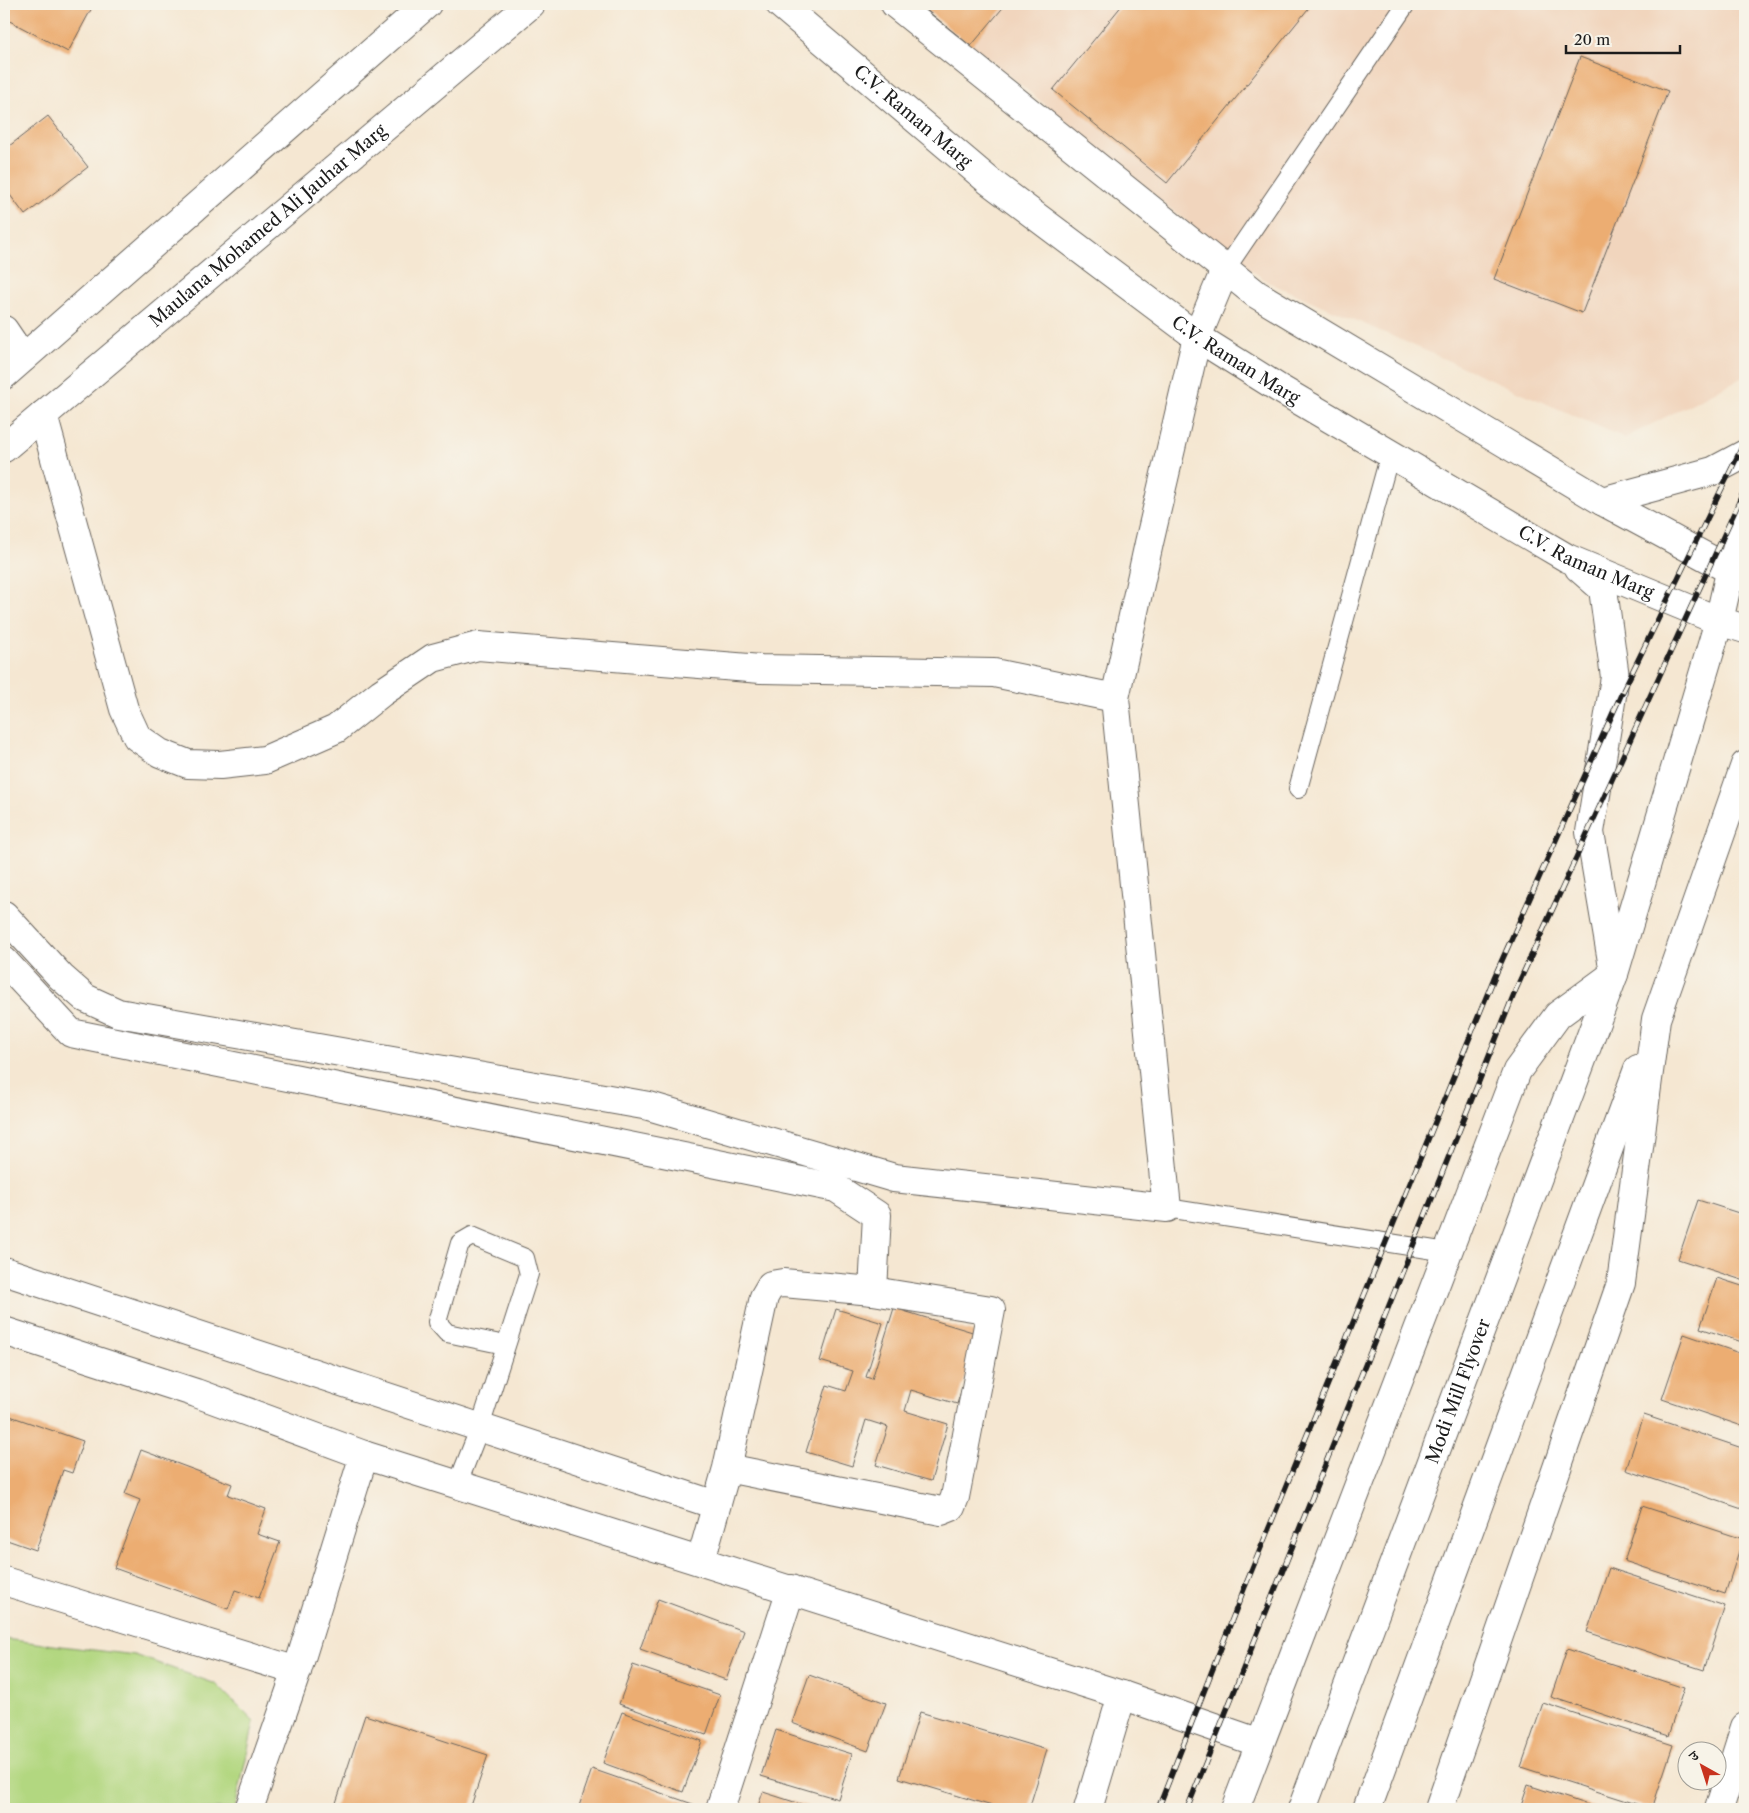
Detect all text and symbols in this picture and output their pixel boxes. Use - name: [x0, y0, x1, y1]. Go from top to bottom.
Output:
- scale bar: [1566, 22, 1680, 54]
- text: 20 m: [1574, 30, 1610, 49]
- street label: C.V. Raman Marg: [849, 60, 977, 173]
- street label: Maulana Mohamed Ali Jauhar Marg: [145, 119, 391, 332]
- street label: C.V. Raman Marg: [1167, 311, 1304, 409]
- street label: C.V. Raman Marg: [1514, 521, 1658, 604]
- street label: Modi Mill Flyover: [1421, 1315, 1495, 1467]
- north arrow: [1676, 1740, 1726, 1790]
- text: उ: [1685, 1746, 1703, 1766]

